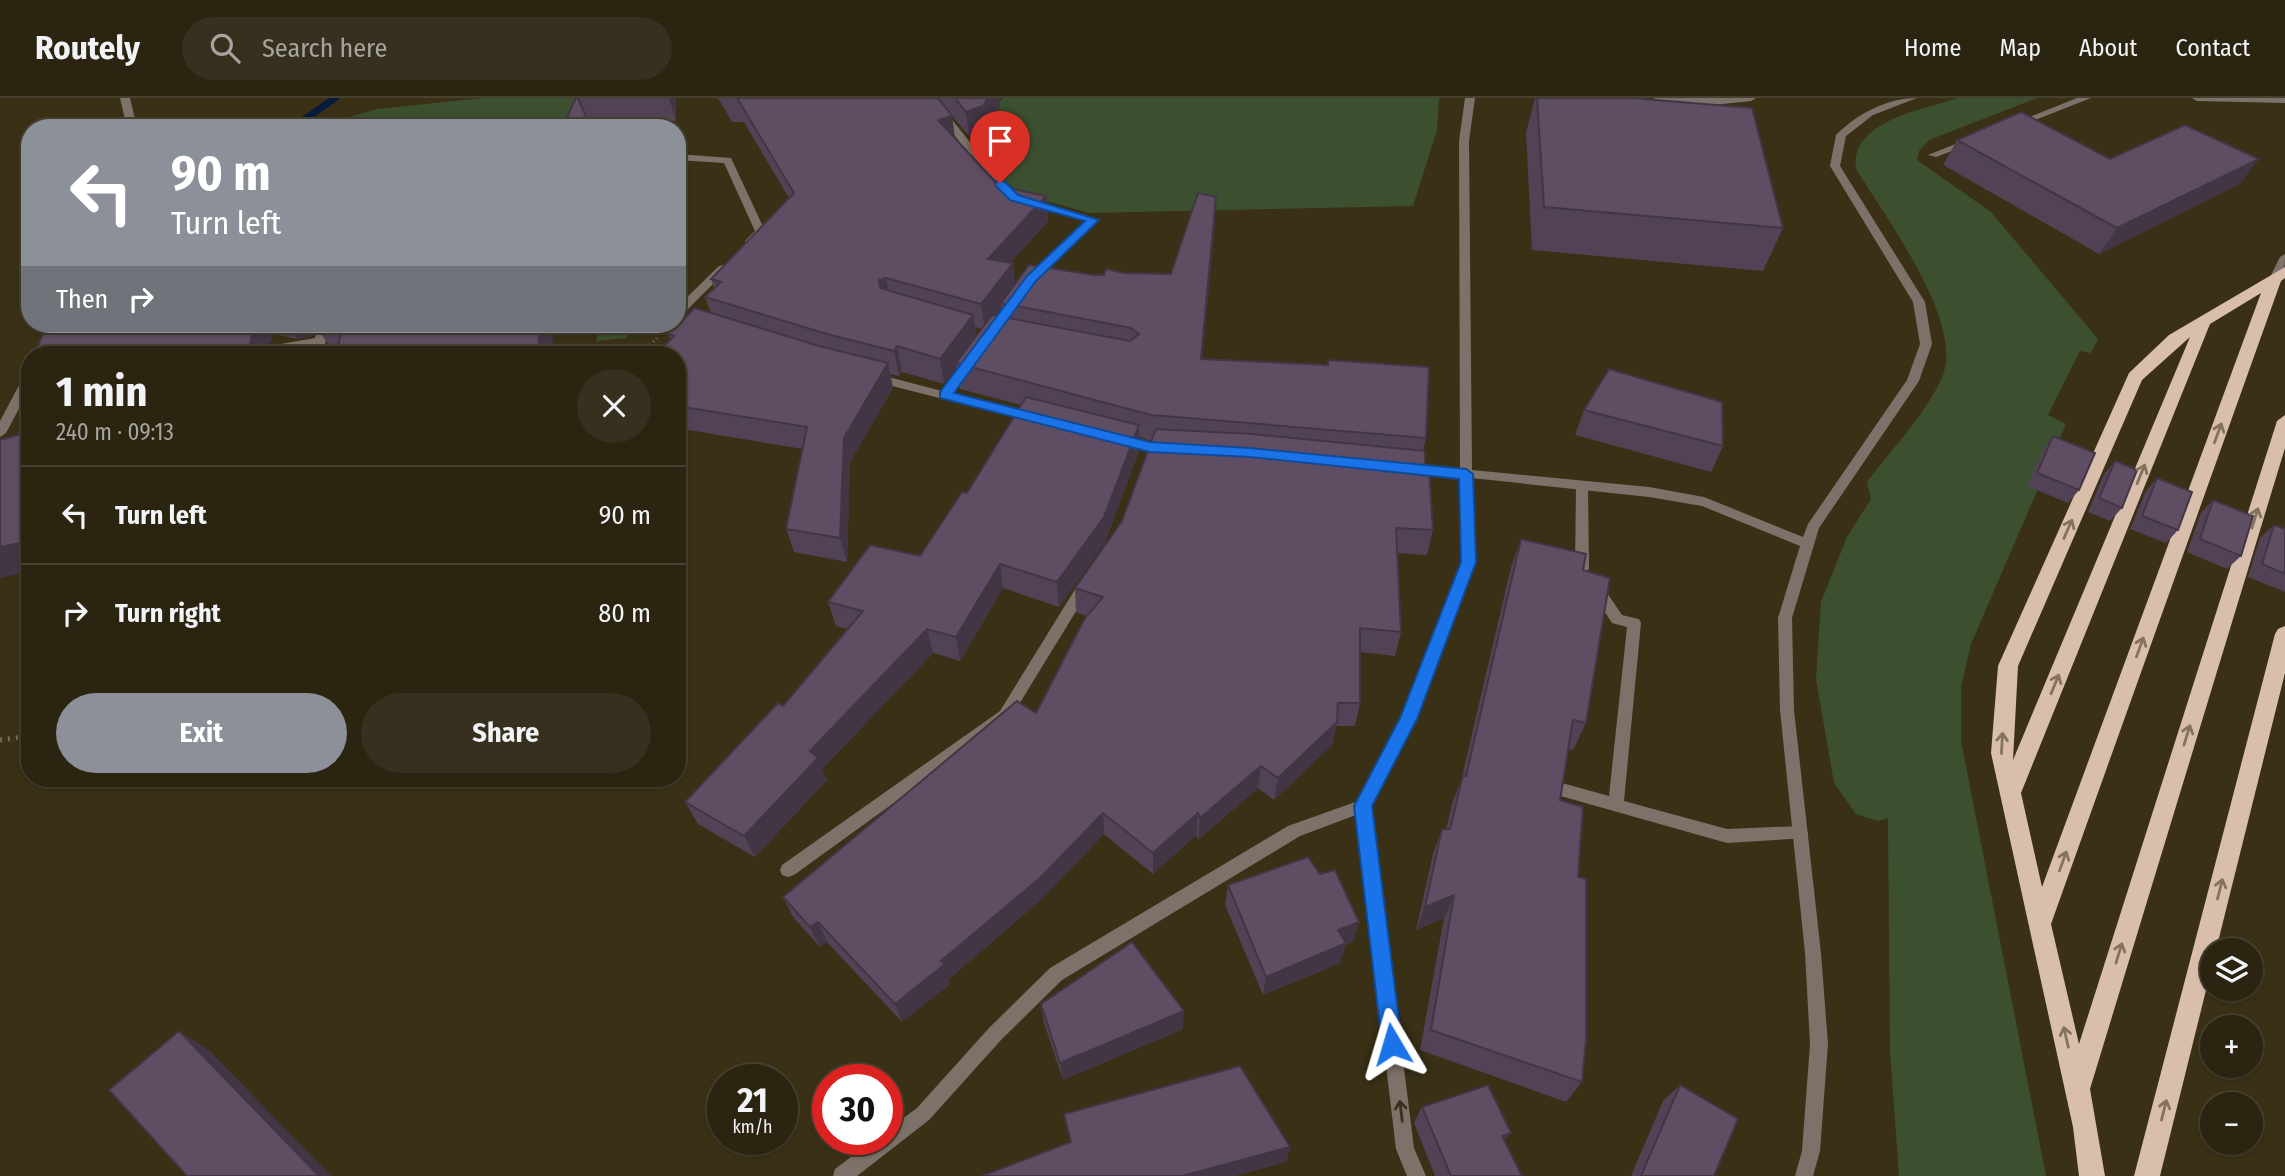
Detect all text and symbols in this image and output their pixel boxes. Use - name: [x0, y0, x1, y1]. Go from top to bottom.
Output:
- search box: [182, 17, 672, 80]
- text: Routely: [35, 28, 140, 68]
- icon: search: [206, 29, 244, 67]
- text: Search here: [262, 33, 387, 64]
- text: Home: [1904, 34, 1961, 62]
- text: Map: [1999, 34, 2041, 62]
- text: About: [2079, 34, 2137, 62]
- text: Contact: [2175, 34, 2250, 62]
- pin: [970, 111, 1030, 183]
- icon: arrive: [981, 122, 1019, 160]
- text: 90 m: [171, 144, 271, 203]
- icon: left: [56, 147, 147, 238]
- text: Turn left: [171, 204, 281, 242]
- icon: right: [122, 280, 160, 318]
- text: Then: [56, 284, 108, 315]
- text: 1 min: [56, 367, 147, 417]
- button: close: [577, 369, 651, 443]
- text: 240 m · 09:13: [56, 418, 174, 446]
- one-way arrow: [2213, 423, 2225, 445]
- one-way arrow: [2136, 464, 2149, 485]
- icon: left: [56, 496, 94, 534]
- text: Turn left: [115, 500, 207, 531]
- text: 90 m: [599, 500, 651, 531]
- one-way arrow: [2249, 507, 2262, 529]
- one-way arrow: [2062, 518, 2075, 540]
- icon: right: [56, 594, 94, 632]
- text: Turn right: [115, 598, 221, 629]
- text: 80 m: [598, 598, 651, 629]
- one-way arrow: [2135, 637, 2148, 658]
- one-way arrow: [2049, 674, 2062, 696]
- button: Exit: [56, 693, 347, 773]
- button: Share: [361, 693, 651, 773]
- one-way arrow: [2182, 725, 2194, 747]
- one-way arrow: [1996, 732, 2009, 755]
- one-way arrow: [2057, 850, 2070, 872]
- one-way arrow: [2214, 878, 2227, 901]
- map controls: [2200, 938, 2263, 1155]
- button: layers: [2200, 938, 2263, 1001]
- one-way arrow: [2114, 942, 2127, 964]
- position arrow: [1355, 1007, 1429, 1081]
- button: +: [2200, 1015, 2263, 1078]
- one-way arrow: [2058, 1026, 2072, 1049]
- speed limit sign: 30: [812, 1064, 903, 1155]
- text: 21: [737, 1079, 768, 1121]
- button: −: [2200, 1092, 2263, 1155]
- one-way arrow: [2158, 1099, 2171, 1122]
- one-way arrow: [1394, 1100, 1407, 1122]
- text: km/h: [732, 1116, 773, 1138]

